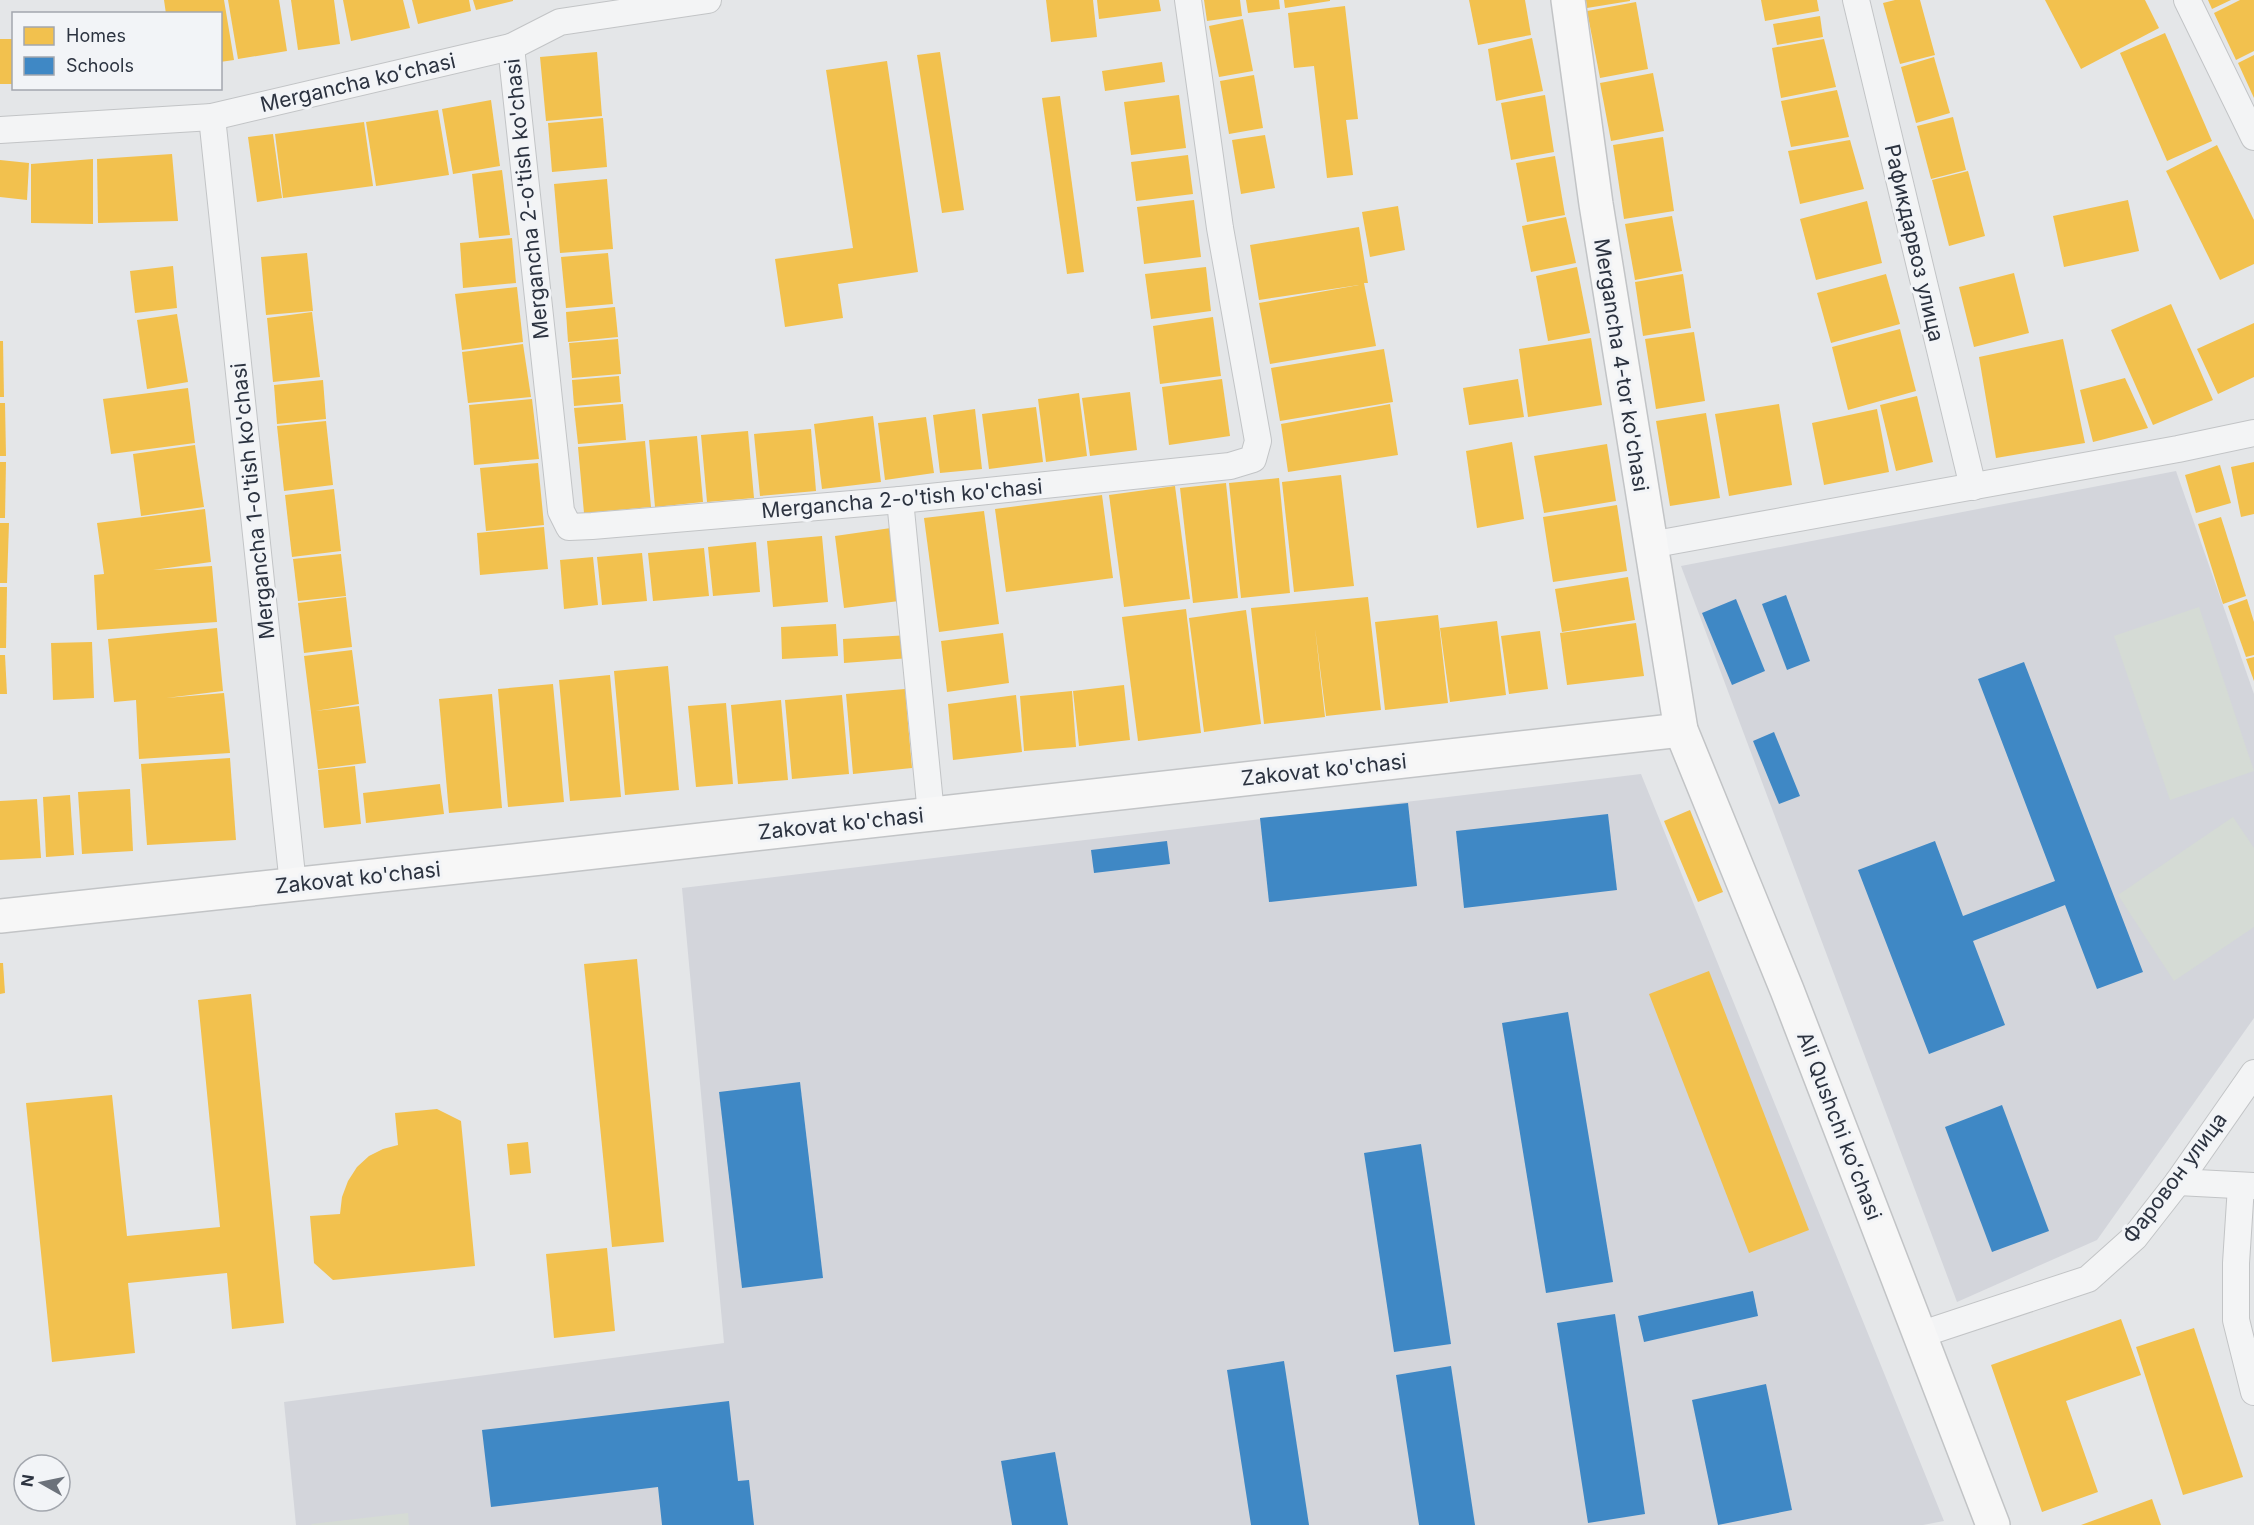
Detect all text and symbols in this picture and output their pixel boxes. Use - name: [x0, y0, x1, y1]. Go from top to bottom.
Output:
- legend: [12, 12, 222, 90]
- text: Homes: [66, 25, 126, 46]
- street label: Mergancha koʻchasi: [258, 48, 458, 117]
- text: Schools: [66, 55, 134, 76]
- street label: Mergancha 2-o'tish ko'chasi: [499, 57, 554, 341]
- street label: Рафикдарвоз улица: [1880, 142, 1949, 344]
- street label: Mergancha 4-tor ko'chasi: [1589, 237, 1654, 493]
- street label: Mergancha 1-o'tish ko'chasi: [226, 362, 279, 641]
- street label: Mergancha 2-o'tish ko'chasi: [760, 474, 1044, 523]
- street label: Zakovat ko'chasi: [1240, 748, 1408, 791]
- street label: Zakovat ko'chasi: [757, 802, 925, 845]
- street label: Zakovat ko'chasi: [274, 856, 442, 899]
- street label: Ali Qushchi koʻchasi: [1792, 1028, 1887, 1223]
- street label: Фаровон улица: [2117, 1107, 2232, 1248]
- north arrow: [12, 1453, 72, 1513]
- text: N: [16, 1473, 38, 1488]

